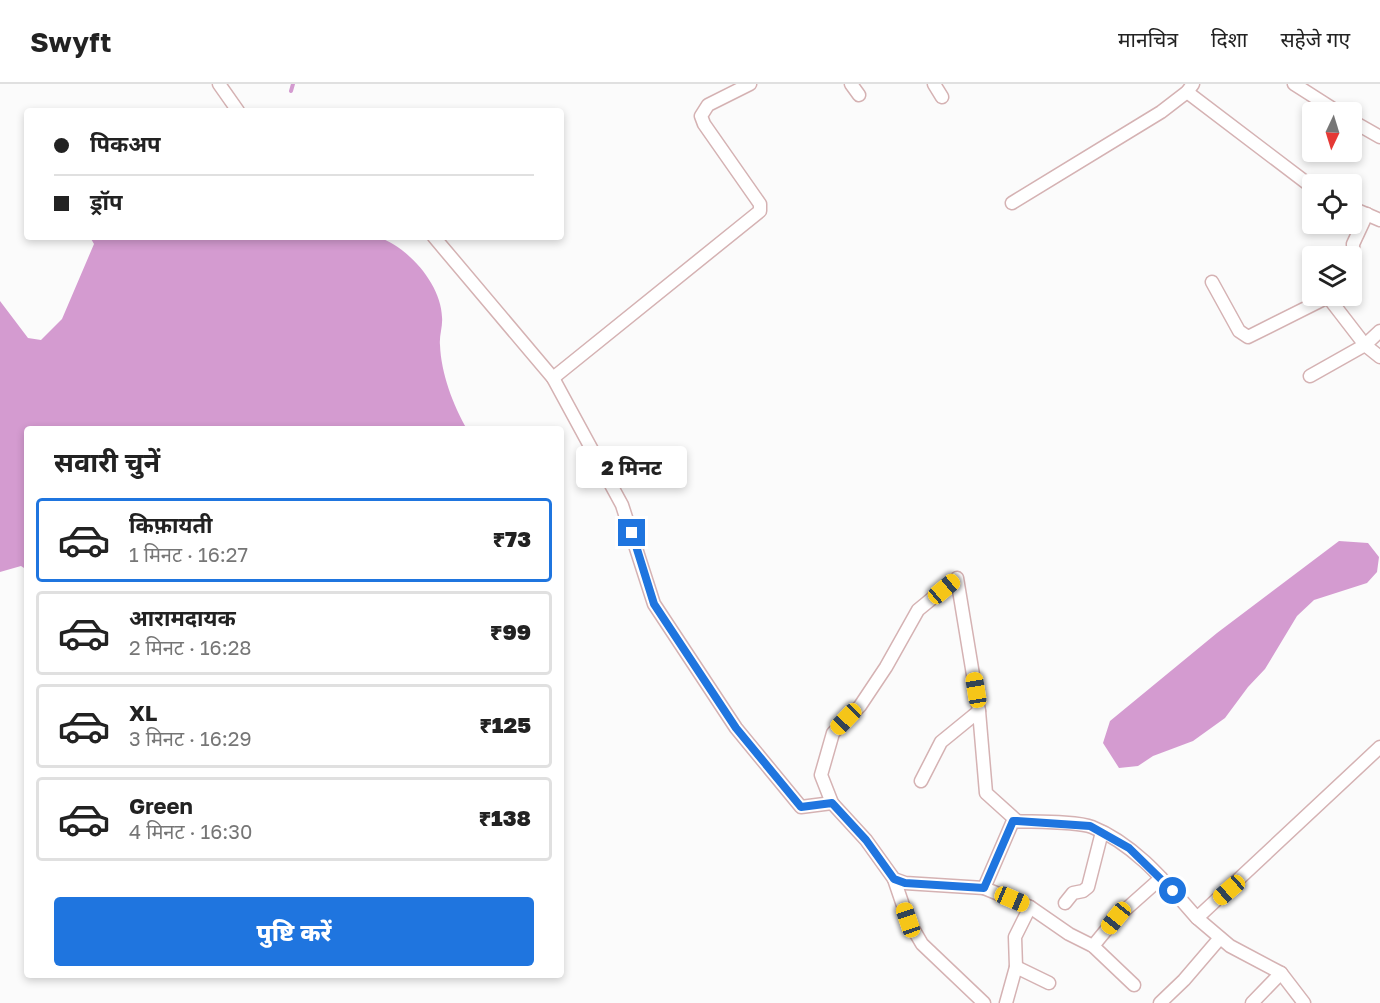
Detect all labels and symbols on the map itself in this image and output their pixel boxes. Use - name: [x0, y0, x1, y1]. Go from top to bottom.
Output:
- north arrow: [1302, 102, 1362, 162]
- callout: 2 मिनट: [576, 446, 688, 488]
- route end: [618, 519, 645, 546]
- car: [924, 571, 964, 607]
- car: [964, 671, 988, 709]
- car: [827, 700, 865, 738]
- car: [1210, 871, 1248, 909]
- route start: [1159, 877, 1186, 904]
- car: [992, 884, 1032, 914]
- car: [1098, 898, 1134, 938]
- car: [894, 900, 922, 940]

